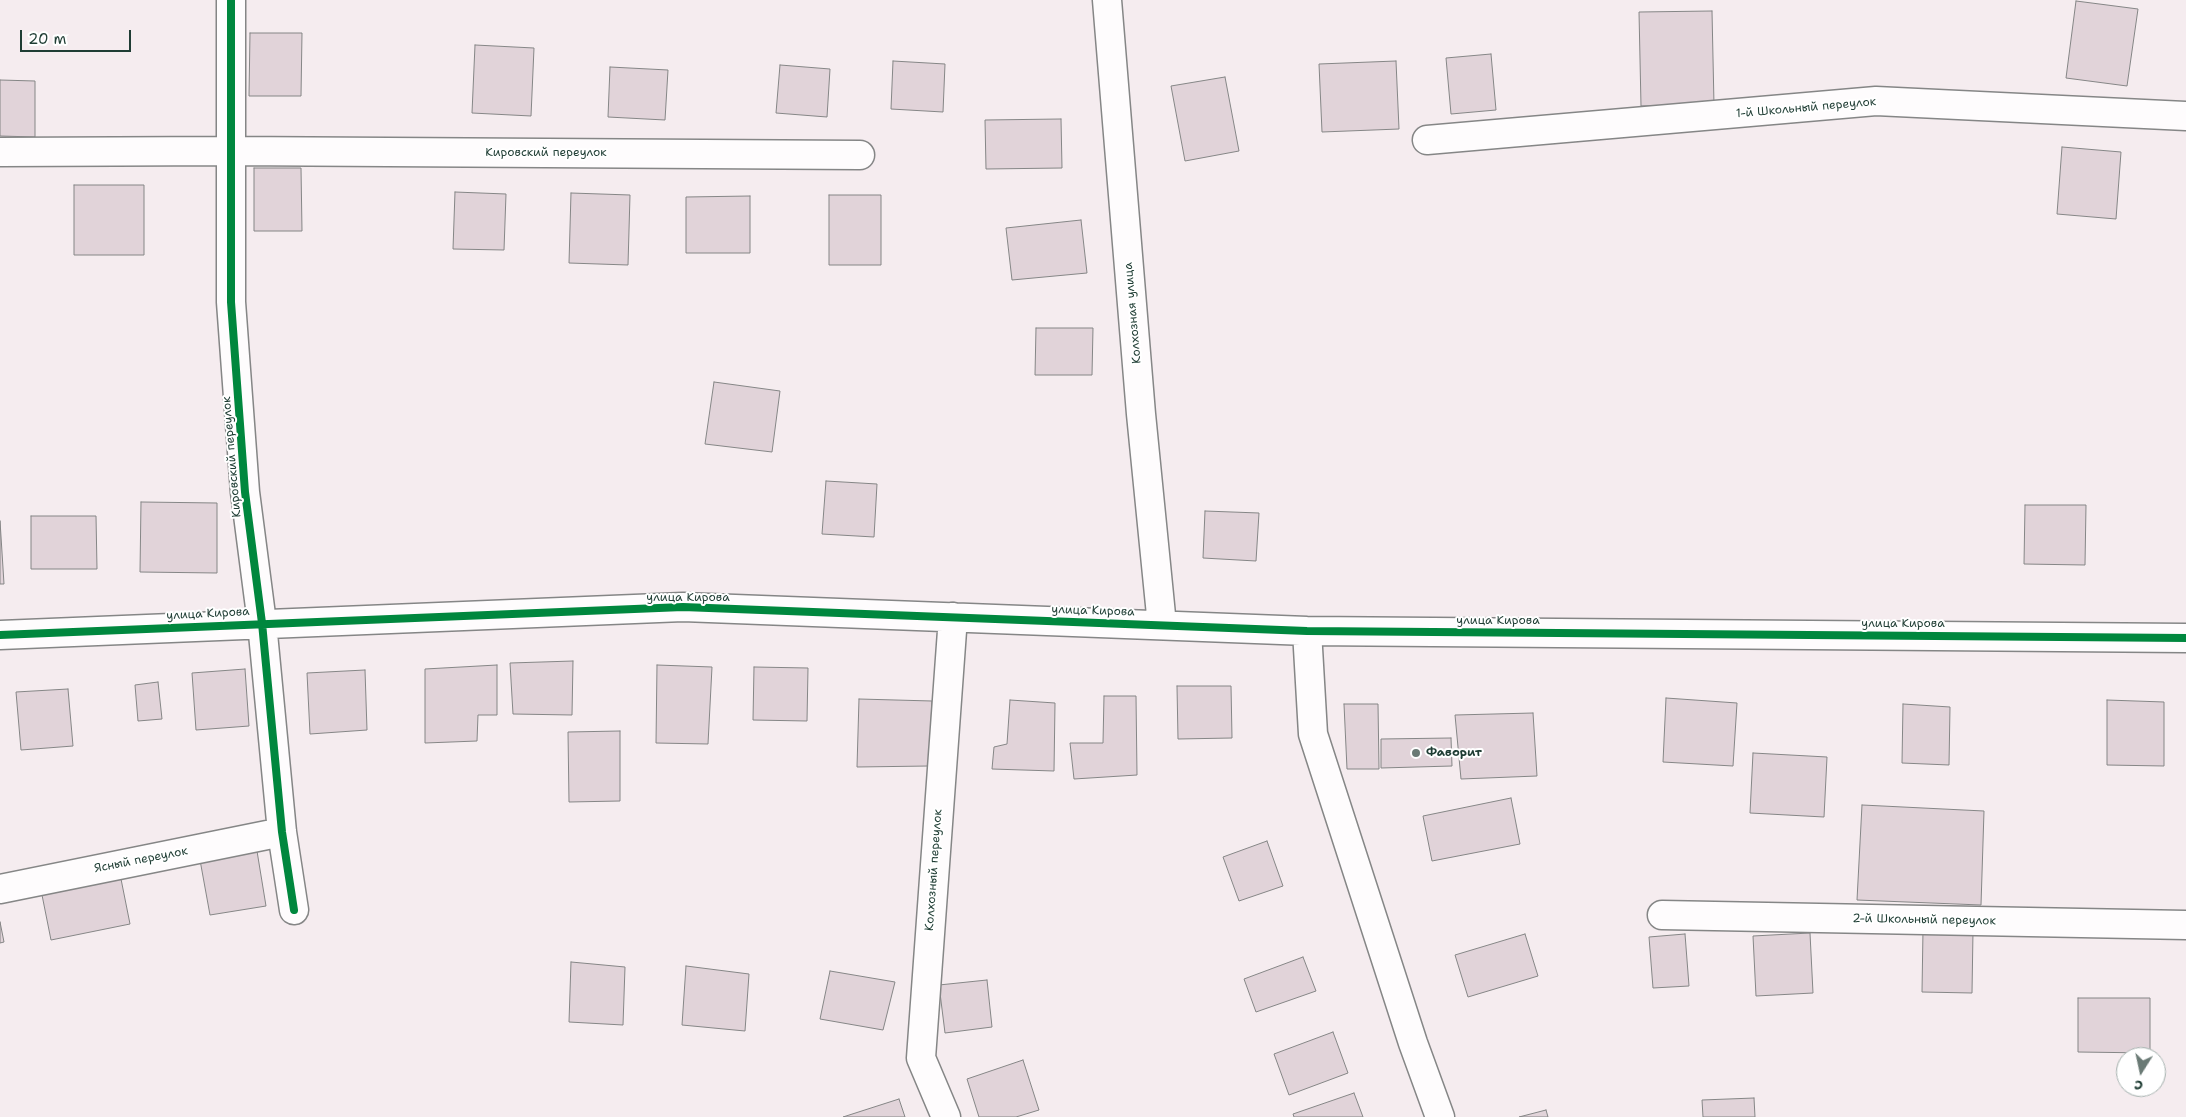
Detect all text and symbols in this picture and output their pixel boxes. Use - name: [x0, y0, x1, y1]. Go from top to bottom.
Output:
- scale bar: [22, 20, 134, 52]
- text: 20 m: [28, 29, 67, 49]
- street label: 1-й Школьный переулок: [1735, 95, 1877, 121]
- street label: Кировский переулок: [485, 146, 607, 160]
- street label: Колхозная улица: [1121, 262, 1145, 364]
- street label: Кировский переулок: [220, 396, 244, 518]
- street label: улица Кирова: [646, 591, 730, 605]
- street label: улица Кирова: [1051, 602, 1135, 620]
- street label: улица Кирова: [166, 605, 250, 623]
- street label: улица Кирова: [1456, 614, 1540, 628]
- street label: улица Кирова: [1861, 617, 1945, 631]
- place label: Фаворит: [1426, 746, 1482, 760]
- marker: Фаворит: [1410, 747, 1422, 759]
- street label: Колхозный переулок: [923, 809, 945, 931]
- street label: Ясный переулок: [93, 844, 189, 876]
- street label: 2-й Школьный переулок: [1852, 912, 1996, 928]
- north arrow: [2116, 1047, 2166, 1097]
- text: С: [2133, 1076, 2144, 1095]

